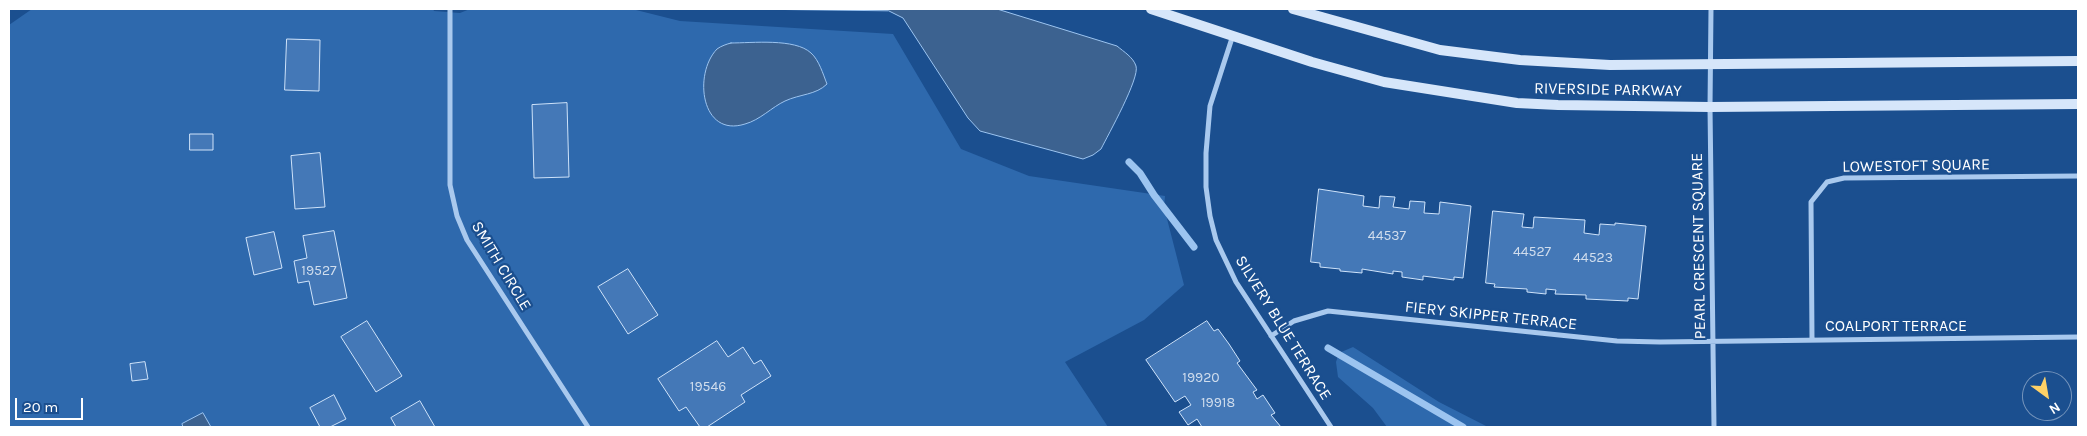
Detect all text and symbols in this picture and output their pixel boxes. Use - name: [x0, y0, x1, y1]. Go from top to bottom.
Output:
- street label: RIVERSIDE PARKWAY: [1534, 79, 1682, 101]
- street label: PEARL CRESCENT SQUARE: [1688, 153, 1710, 339]
- street label: LOWESTOFT SQUARE: [1842, 155, 1990, 177]
- street label: SMITH CIRCLE: [467, 218, 535, 314]
- house number: 44537: [1368, 228, 1406, 244]
- house number: 44527: [1513, 244, 1551, 260]
- house number: 44523: [1573, 250, 1613, 266]
- street label: SILVERY BLUE TERRACE: [1231, 252, 1335, 404]
- house number: 19527: [301, 263, 337, 279]
- street label: FIERY SKIPPER TERRACE: [1404, 297, 1578, 335]
- street label: COALPORT TERRACE: [1825, 316, 1967, 336]
- house number: 19920: [1182, 370, 1220, 386]
- north arrow: [2022, 371, 2072, 421]
- house number: 19546: [690, 379, 726, 395]
- scale bar: [18, 388, 85, 420]
- house number: 19918: [1201, 395, 1235, 411]
- text: 20 m: [23, 398, 58, 416]
- text: N: [2046, 398, 2063, 418]

